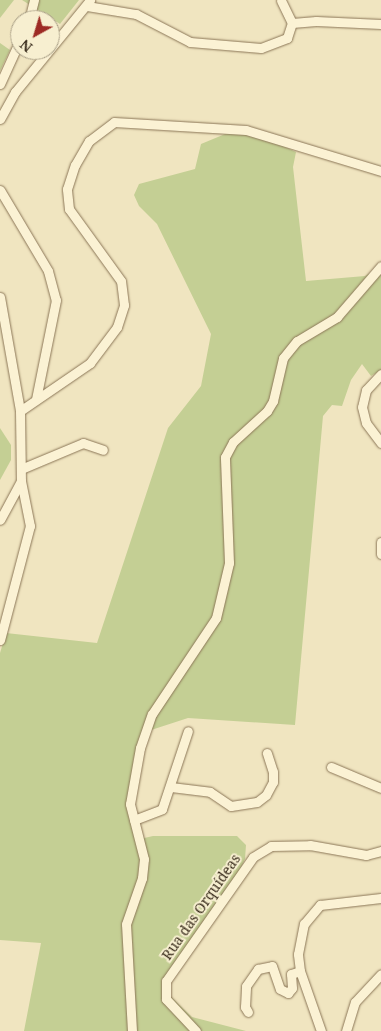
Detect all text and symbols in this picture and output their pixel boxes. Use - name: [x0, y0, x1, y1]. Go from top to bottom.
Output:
- north arrow: [10, 10, 60, 60]
- text: N: [16, 35, 36, 57]
- street label: Rua das Orquídeas: [158, 851, 244, 963]

